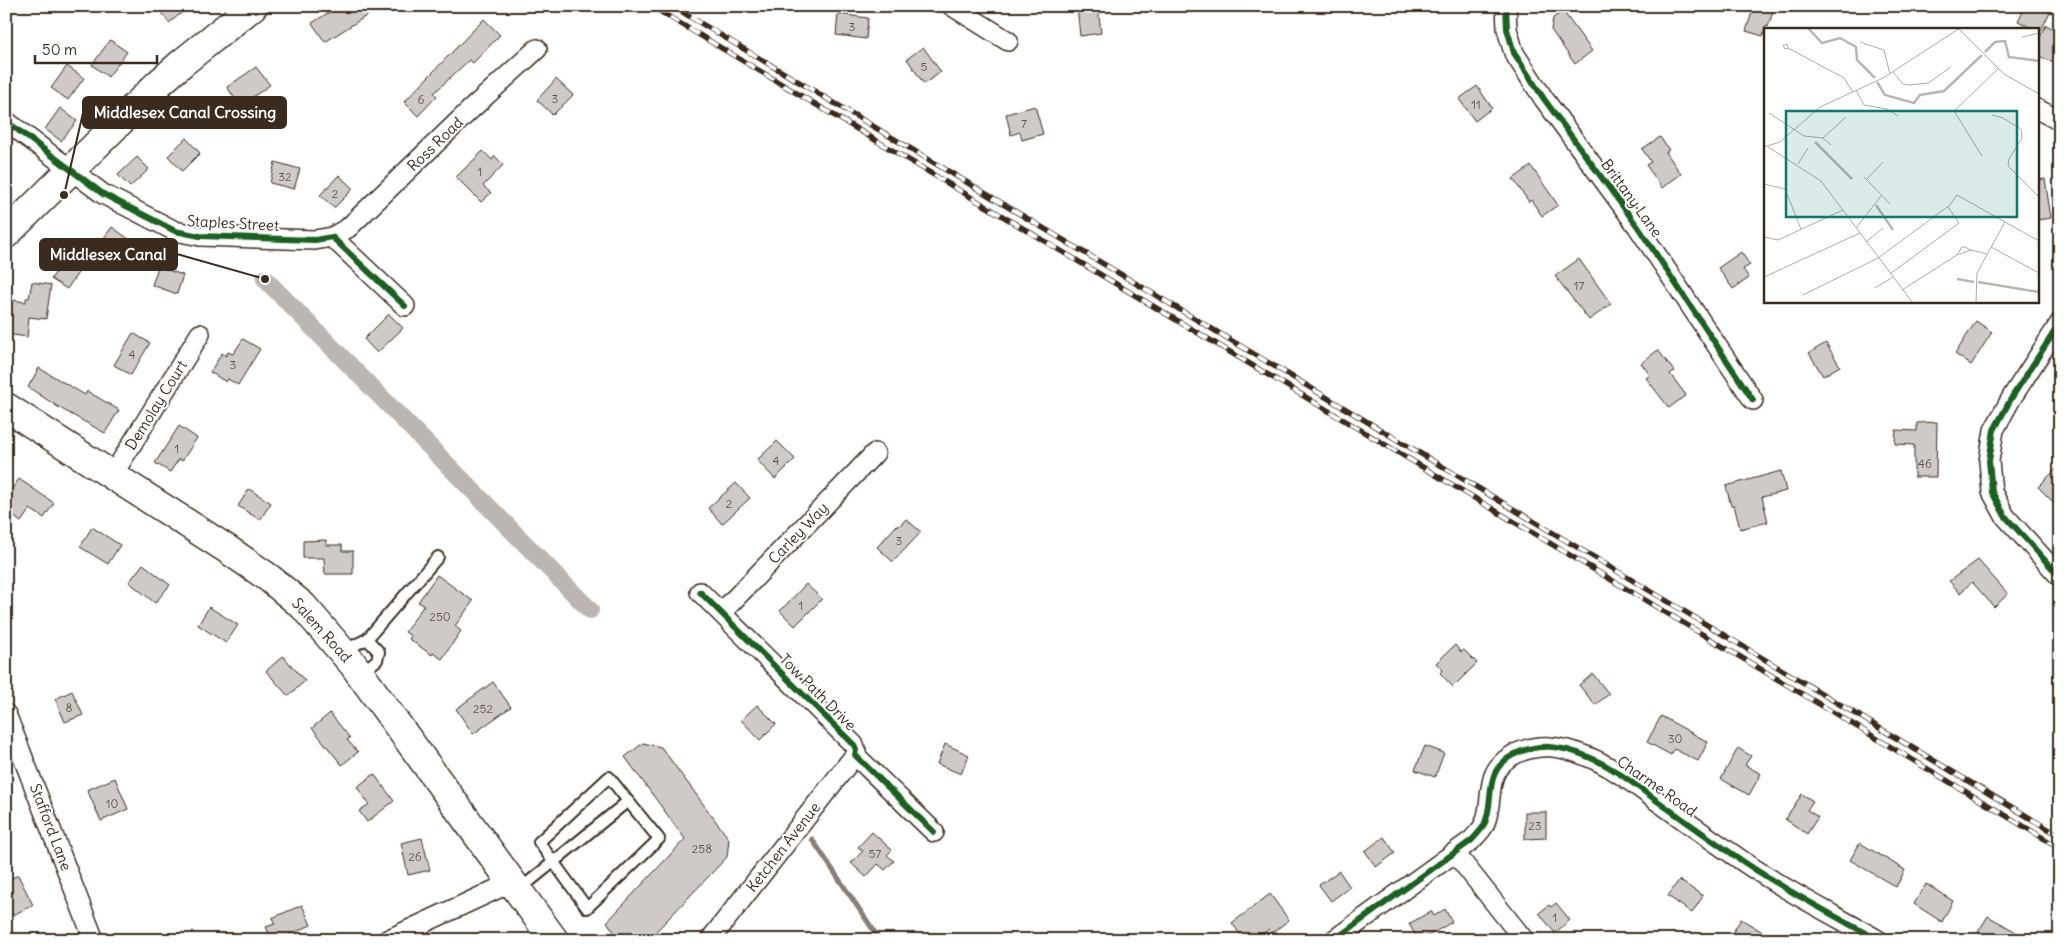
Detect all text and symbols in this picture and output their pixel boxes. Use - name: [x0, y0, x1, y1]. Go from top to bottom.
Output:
- house number: 3: [849, 19, 856, 34]
- inset map: [1764, 28, 2038, 302]
- scale bar: [35, 32, 158, 64]
- text: 50 m: [42, 40, 77, 59]
- house number: 5: [921, 59, 928, 74]
- house number: 3: [552, 91, 559, 106]
- house number: 6: [418, 92, 425, 107]
- callout: Middlesex Canal Crossing: [83, 97, 286, 128]
- house number: 11: [1471, 97, 1481, 112]
- text: Middlesex Canal Crossing: [94, 102, 276, 123]
- street label: Ross Road: [403, 113, 467, 175]
- house number: 7: [1021, 116, 1027, 131]
- street label: Brittany Lane: [1597, 155, 1667, 241]
- house number: 1: [478, 164, 482, 179]
- house number: 32: [278, 169, 292, 184]
- house number: 2: [332, 186, 339, 201]
- street label: Staples Street: [186, 211, 280, 235]
- callout: Middlesex Canal: [40, 239, 177, 270]
- text: Middlesex Canal: [50, 244, 166, 264]
- house number: 17: [1574, 278, 1584, 293]
- house number: 4: [129, 347, 136, 362]
- street label: Demolay Court: [121, 357, 191, 453]
- house number: 3: [230, 357, 237, 372]
- house number: 1: [175, 441, 179, 456]
- house number: 4: [773, 453, 780, 468]
- house number: 46: [1918, 456, 1932, 471]
- house number: 2: [726, 496, 733, 511]
- street label: Carley Way: [764, 498, 832, 568]
- house number: 3: [896, 533, 903, 548]
- street label: Salem Road: [288, 594, 356, 666]
- house number: 1: [799, 598, 803, 613]
- house number: 250: [429, 609, 451, 624]
- street label: Tow Path Drive: [776, 650, 860, 734]
- house number: 8: [66, 700, 73, 715]
- house number: 252: [473, 701, 493, 716]
- house number: 30: [1668, 731, 1682, 746]
- street label: Charme Road: [1613, 751, 1701, 821]
- street label: Stafford Lane: [26, 781, 76, 873]
- house number: 10: [106, 796, 118, 811]
- street label: Ketchen Avenue: [742, 798, 824, 896]
- house number: 23: [1528, 818, 1542, 833]
- house number: 258: [692, 841, 712, 856]
- house number: 57: [869, 846, 882, 861]
- house number: 26: [408, 849, 422, 864]
- house number: 1: [1553, 910, 1557, 925]

